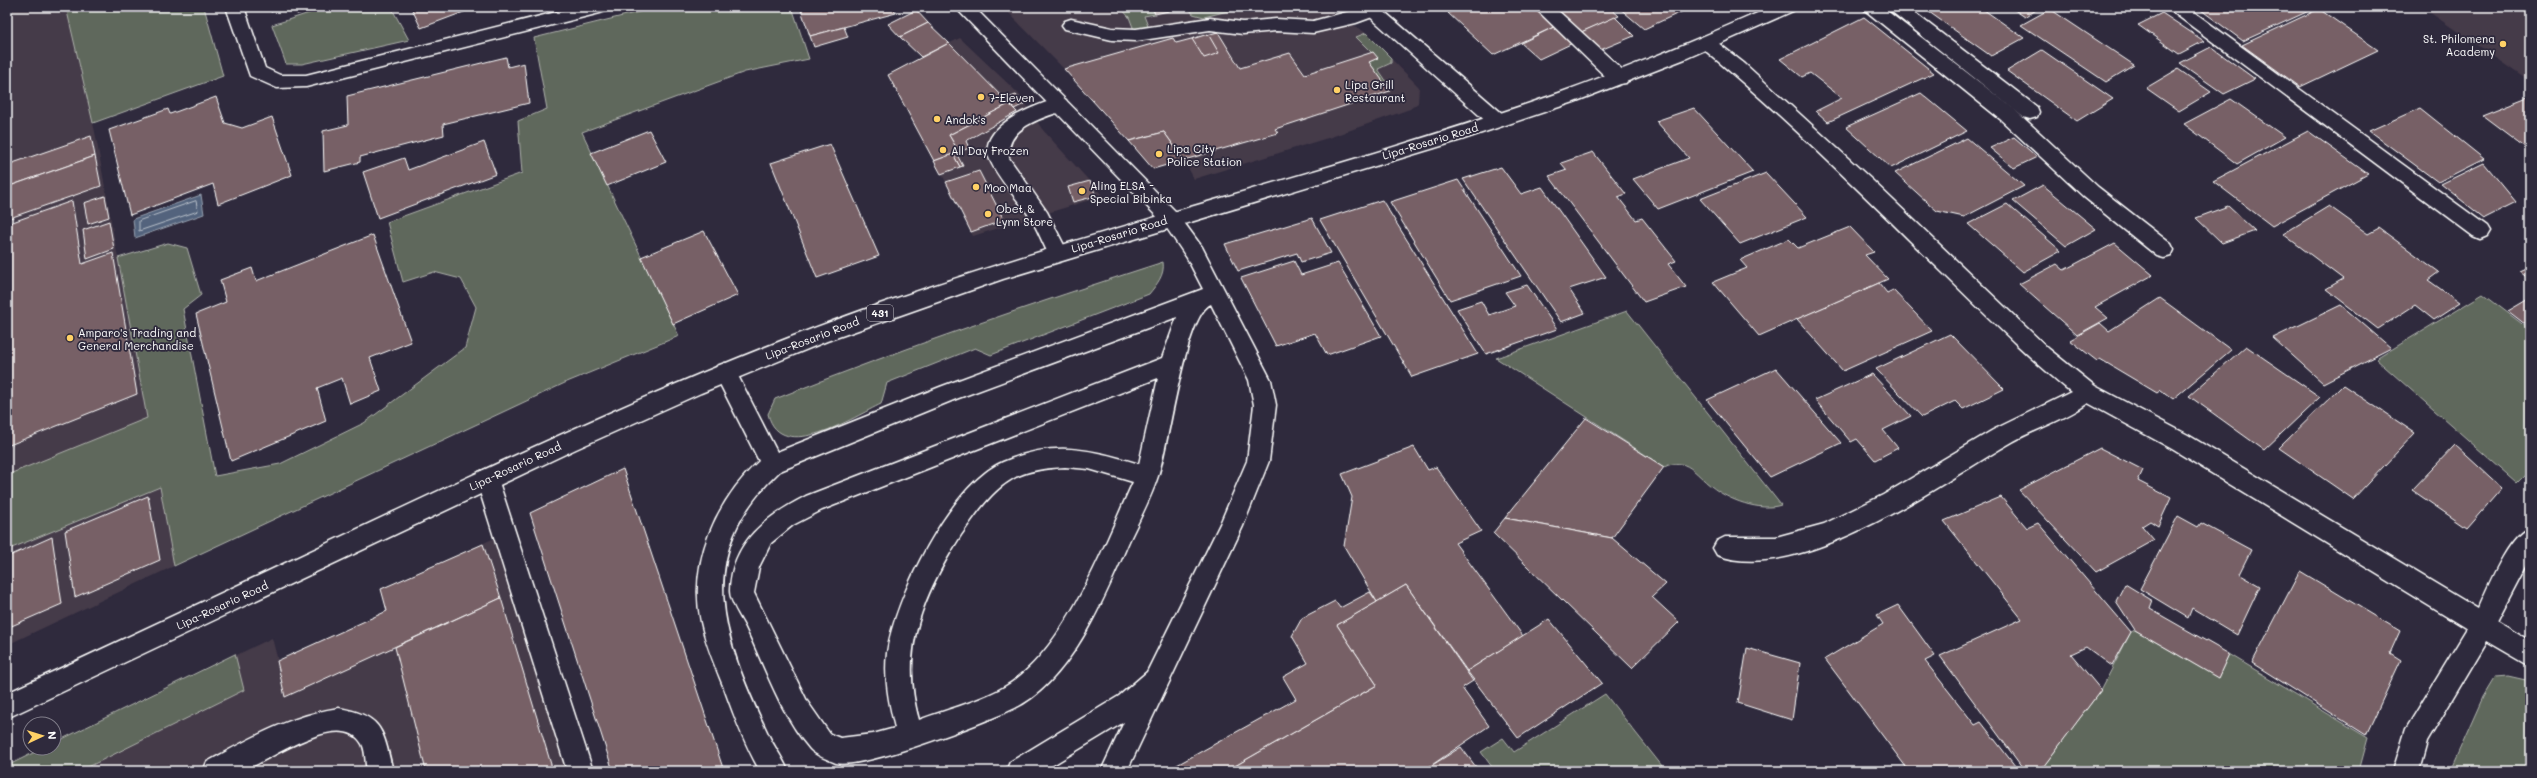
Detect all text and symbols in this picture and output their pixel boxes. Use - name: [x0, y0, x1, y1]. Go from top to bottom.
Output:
- place label: St. Philomena Academy: [2423, 31, 2495, 59]
- marker: St. Philomena Academy: [2498, 39, 2508, 49]
- place label: Lipa Grill Restaurant: [1345, 77, 1405, 105]
- marker: Lipa Grill Restaurant: [1332, 85, 1342, 95]
- place label: 7-Eleven: [989, 90, 1034, 105]
- marker: 7-Eleven: [976, 92, 986, 102]
- place label: Andok's: [945, 112, 986, 127]
- marker: Andok's: [932, 114, 942, 124]
- street label: Lipa-Rosario Road: [1380, 119, 1480, 163]
- place label: Lipa City Police Station: [1167, 141, 1242, 169]
- place label: All Day Frozen: [951, 143, 1029, 158]
- marker: All Day Frozen: [938, 145, 948, 155]
- marker: Lipa City Police Station: [1154, 149, 1164, 159]
- place label: Aling ELSA - Special Bibinka: [1090, 178, 1172, 206]
- place label: Moo Maa: [984, 180, 1032, 195]
- marker: Moo Maa: [971, 182, 981, 192]
- marker: Aling ELSA - Special Bibinka: [1077, 186, 1087, 196]
- place label: Obet & Lynn Store: [996, 201, 1053, 229]
- marker: Obet & Lynn Store: [983, 209, 993, 219]
- street label: Lipa-Rosario Road: [1069, 212, 1169, 256]
- road number: 431: [867, 305, 893, 321]
- street label: Lipa-Rosario Road: [763, 313, 861, 363]
- place label: Amparo's Trading and General Merchandise: [78, 325, 196, 353]
- marker: Amparo's Trading and General Merchandise: [65, 333, 75, 343]
- street label: Lipa-Rosario Road: [467, 438, 563, 494]
- street label: Lipa-Rosario Road: [174, 577, 270, 633]
- north arrow: [22, 716, 62, 756]
- text: N: [45, 731, 60, 740]

